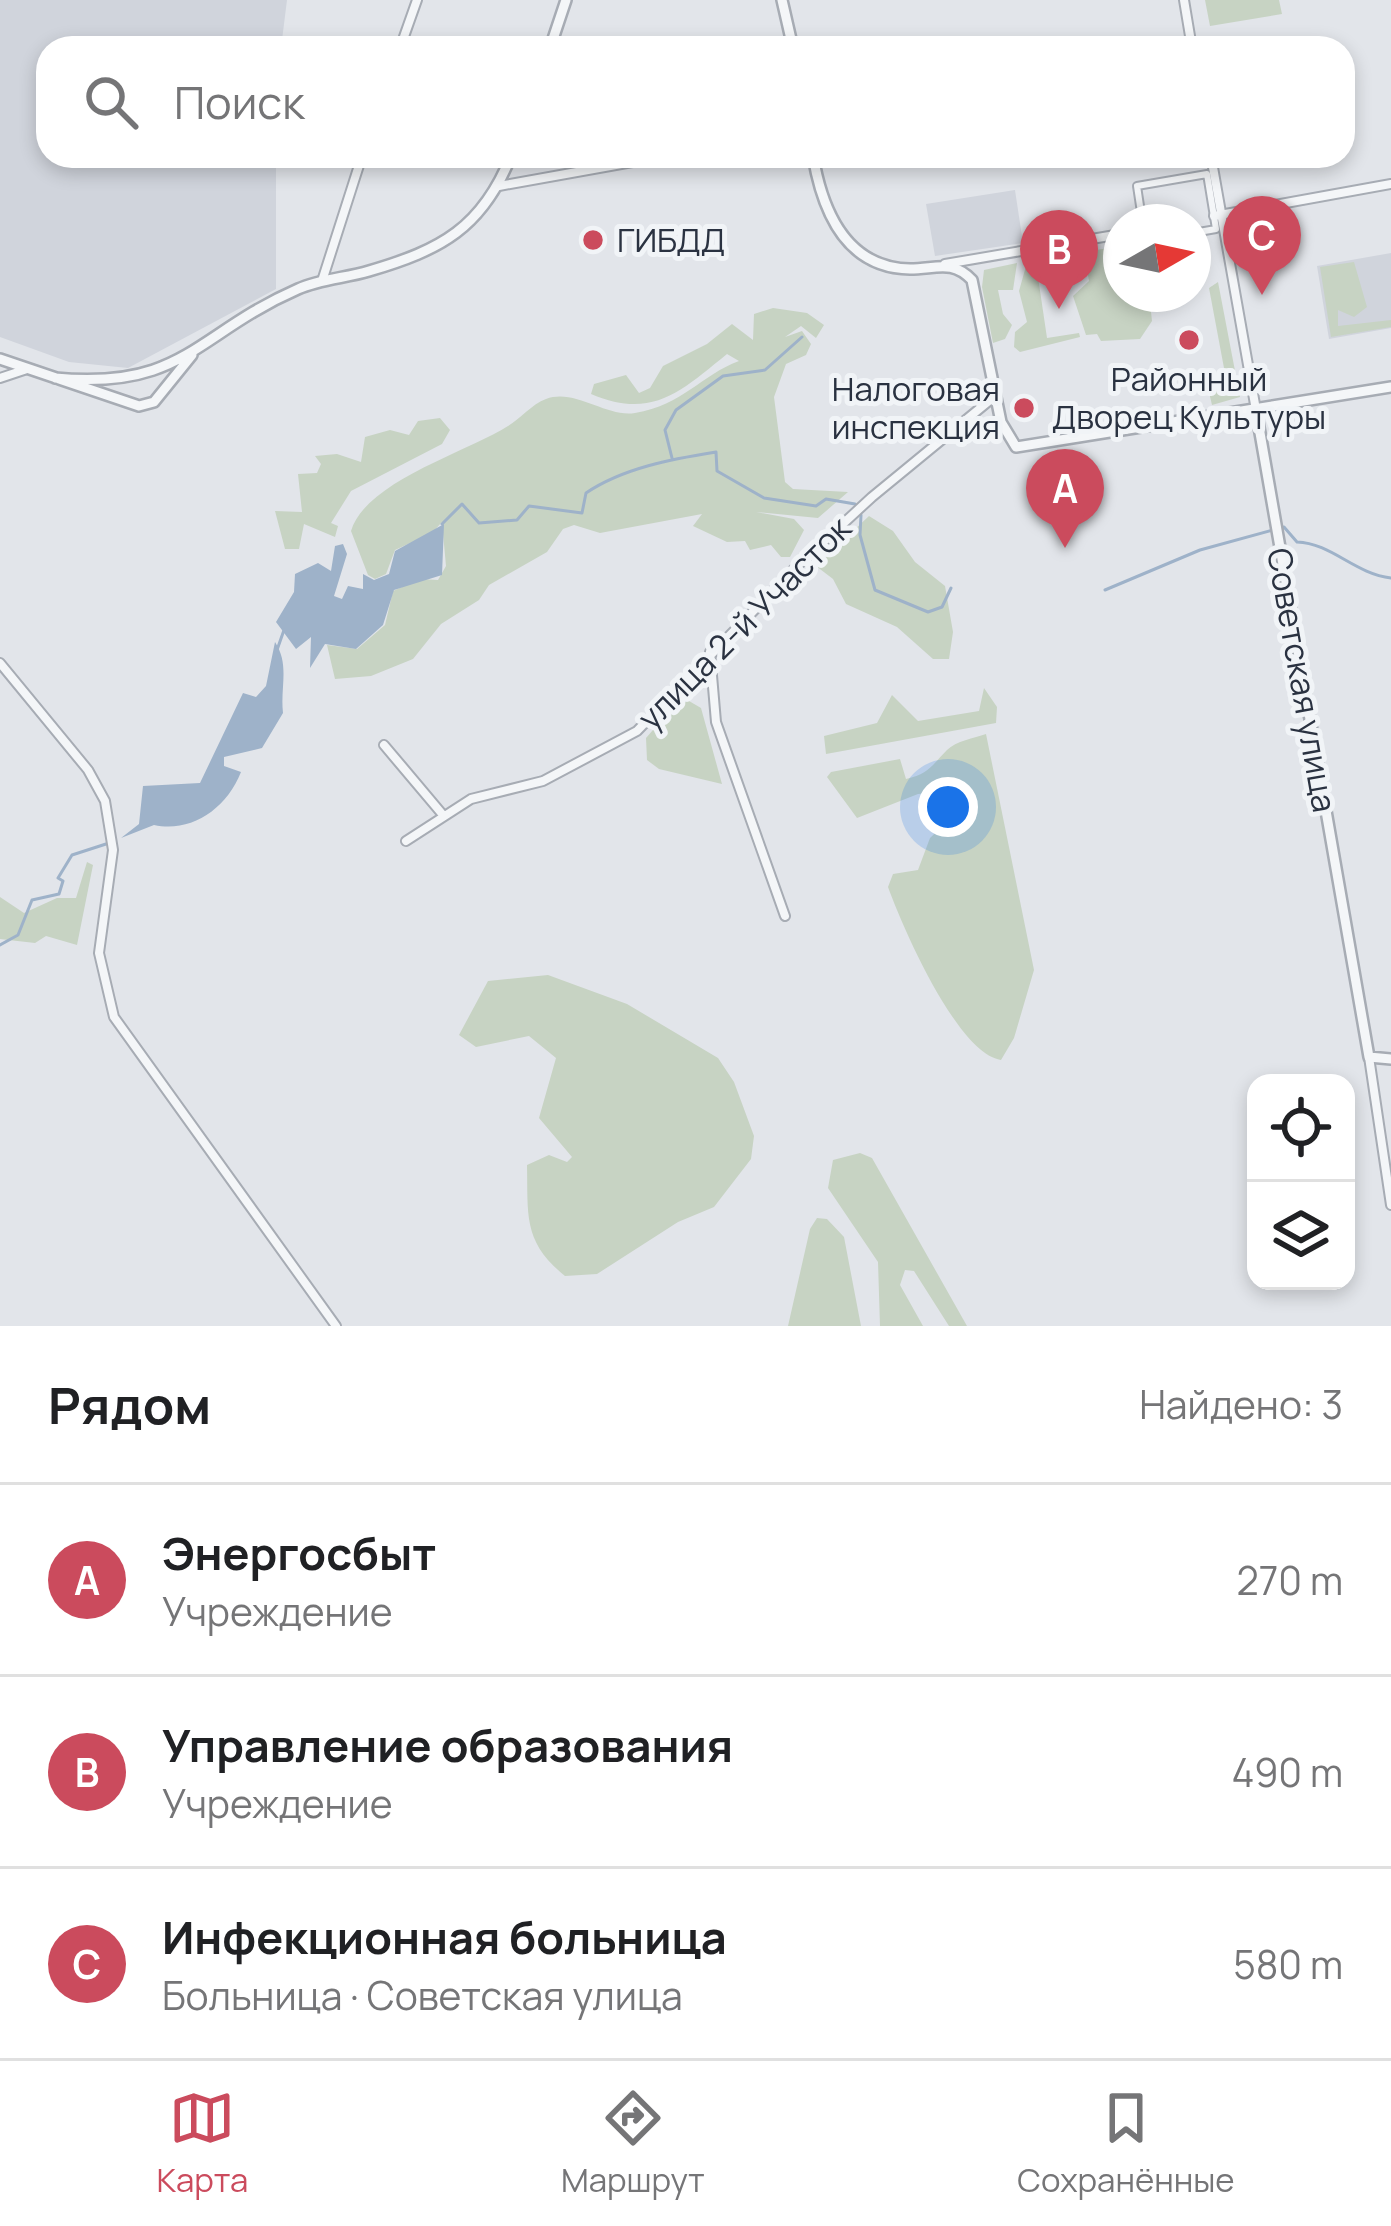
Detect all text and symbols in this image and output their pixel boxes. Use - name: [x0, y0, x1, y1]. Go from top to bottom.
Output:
- search box: [36, 36, 1355, 168]
- icon: search: [78, 69, 144, 135]
- text: Поиск: [174, 71, 305, 133]
- pin: C: [1223, 196, 1301, 295]
- north arrow: [1103, 204, 1211, 312]
- pin: B: [1020, 210, 1098, 309]
- place label: ГИБДД: [617, 217, 725, 262]
- marker: ГИБДД: [580, 227, 606, 253]
- marker: Районный Дворец Культуры: [1176, 327, 1202, 353]
- place label: Районный Дворец Культуры: [1052, 356, 1326, 439]
- place label: Налоговая инспекция: [832, 366, 1000, 449]
- marker: Налоговая инспекция: [1011, 395, 1037, 421]
- pin: A: [1026, 449, 1104, 548]
- street label: улица 2-й Участок: [627, 505, 861, 739]
- street label: Советская улица: [1257, 544, 1348, 815]
- your location: [918, 777, 978, 837]
- map controls: [1247, 1074, 1355, 1290]
- button: locate: [1247, 1074, 1355, 1182]
- button: layers: [1247, 1182, 1355, 1290]
- text: Рядом: [48, 1370, 211, 1439]
- text: Найдено: 3: [1139, 1377, 1343, 1431]
- text: Энергосбыт: [162, 1522, 436, 1584]
- text: A: [74, 1553, 100, 1607]
- text: 270 m: [1237, 1553, 1343, 1607]
- text: Учреждение: [162, 1584, 393, 1638]
- text: Управление образования: [162, 1714, 733, 1776]
- text: B: [75, 1745, 99, 1799]
- text: 490 m: [1232, 1745, 1343, 1799]
- text: Учреждение: [162, 1776, 393, 1830]
- text: Инфекционная больница: [162, 1906, 727, 1968]
- text: C: [73, 1937, 101, 1991]
- text: 580 m: [1233, 1937, 1343, 1991]
- text: Больница · Советская улица: [162, 1968, 683, 2022]
- tab: Карта: [156, 2085, 248, 2202]
- tab: Маршрут: [561, 2085, 705, 2202]
- tab: Сохранённые: [1017, 2085, 1235, 2202]

